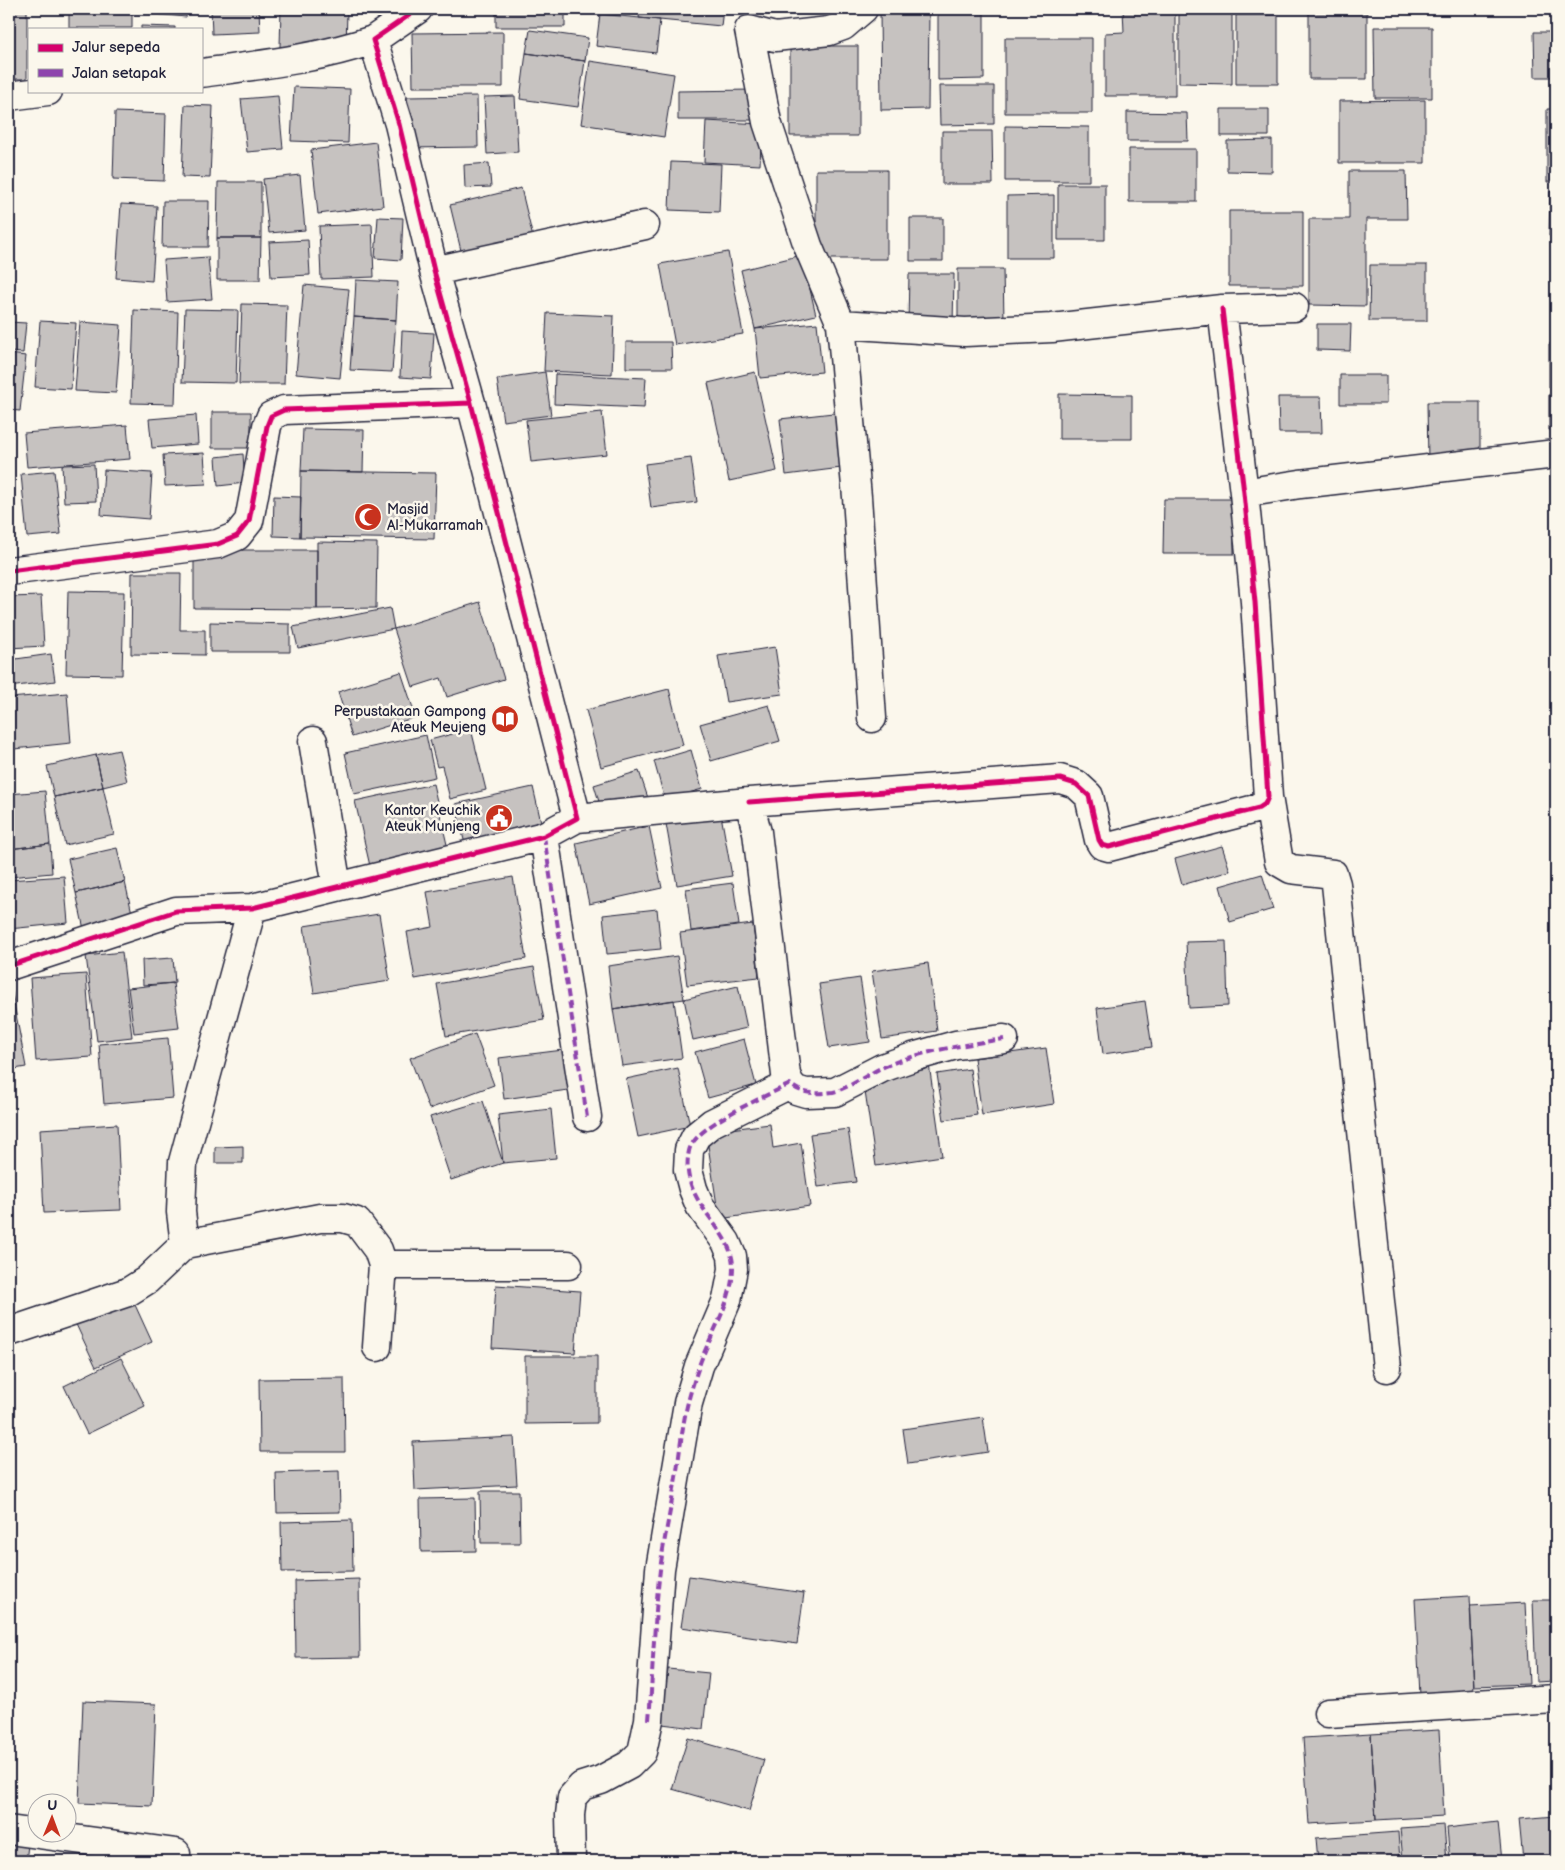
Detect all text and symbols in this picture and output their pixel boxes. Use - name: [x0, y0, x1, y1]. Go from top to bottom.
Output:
- legend: [28, 28, 202, 92]
- text: Jalur sepeda: [72, 38, 160, 57]
- text: Jalan setapak: [72, 64, 166, 83]
- place label: Masjid Al-Mukarramah: [387, 501, 483, 534]
- mosque icon: Masjid Al-Mukarramah: [353, 502, 383, 532]
- place label: Perpustakaan Gampong Ateuk Meujeng: [334, 703, 486, 736]
- library icon: Perpustakaan Gampong Ateuk Meujeng: [490, 704, 520, 734]
- place label: Kantor Keuchik Ateuk Munjeng: [384, 802, 480, 835]
- public building icon: Kantor Keuchik Ateuk Munjeng: [484, 803, 514, 833]
- north arrow: [28, 1792, 78, 1842]
- text: U: [47, 1797, 57, 1814]

